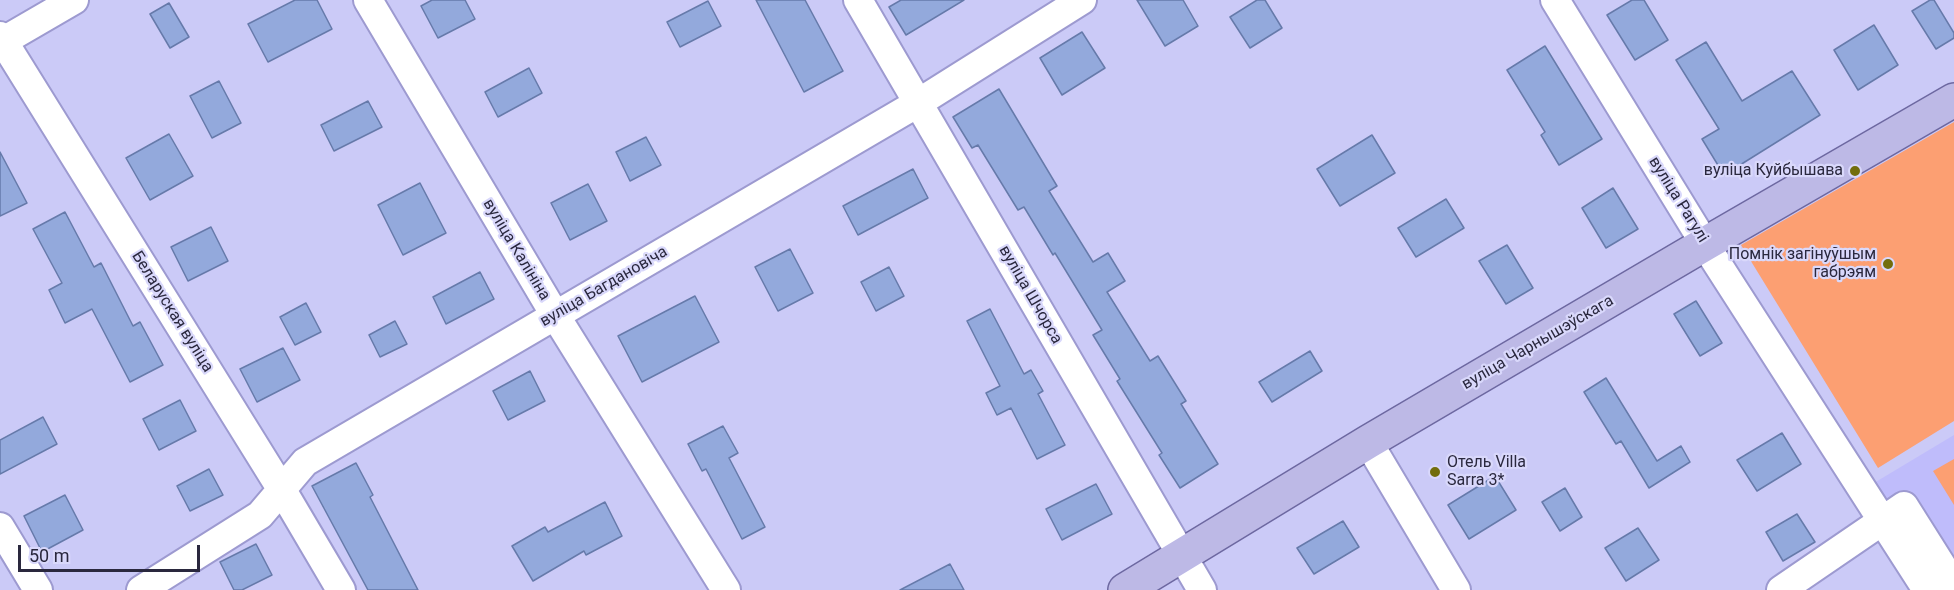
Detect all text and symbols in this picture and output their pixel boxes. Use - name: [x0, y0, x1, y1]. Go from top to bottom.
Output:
- street label: вуліца Рагулі: [1644, 154, 1712, 246]
- place label: вуліца Куйбышава: [1704, 161, 1843, 181]
- marker: вуліца Куйбышава: [1848, 164, 1862, 178]
- street label: вуліца Калініна: [478, 196, 554, 304]
- street label: вуліца Шчорса: [994, 242, 1066, 348]
- street label: вуліца Багдановіча: [537, 243, 671, 331]
- place label: Помнік загінуўшым габрэям: [1729, 245, 1876, 283]
- street label: Беларуская вуліца: [127, 248, 217, 376]
- marker: Помнік загінуўшым габрэям: [1881, 257, 1895, 271]
- street label: вуліца Чарнышэўскага: [1459, 292, 1617, 394]
- place label: Отель Villa Sarra 3*: [1447, 453, 1526, 491]
- marker: Отель Villa Sarra 3*: [1428, 465, 1442, 479]
- scale bar: [21, 533, 202, 571]
- text: 50 m: [29, 545, 69, 566]

